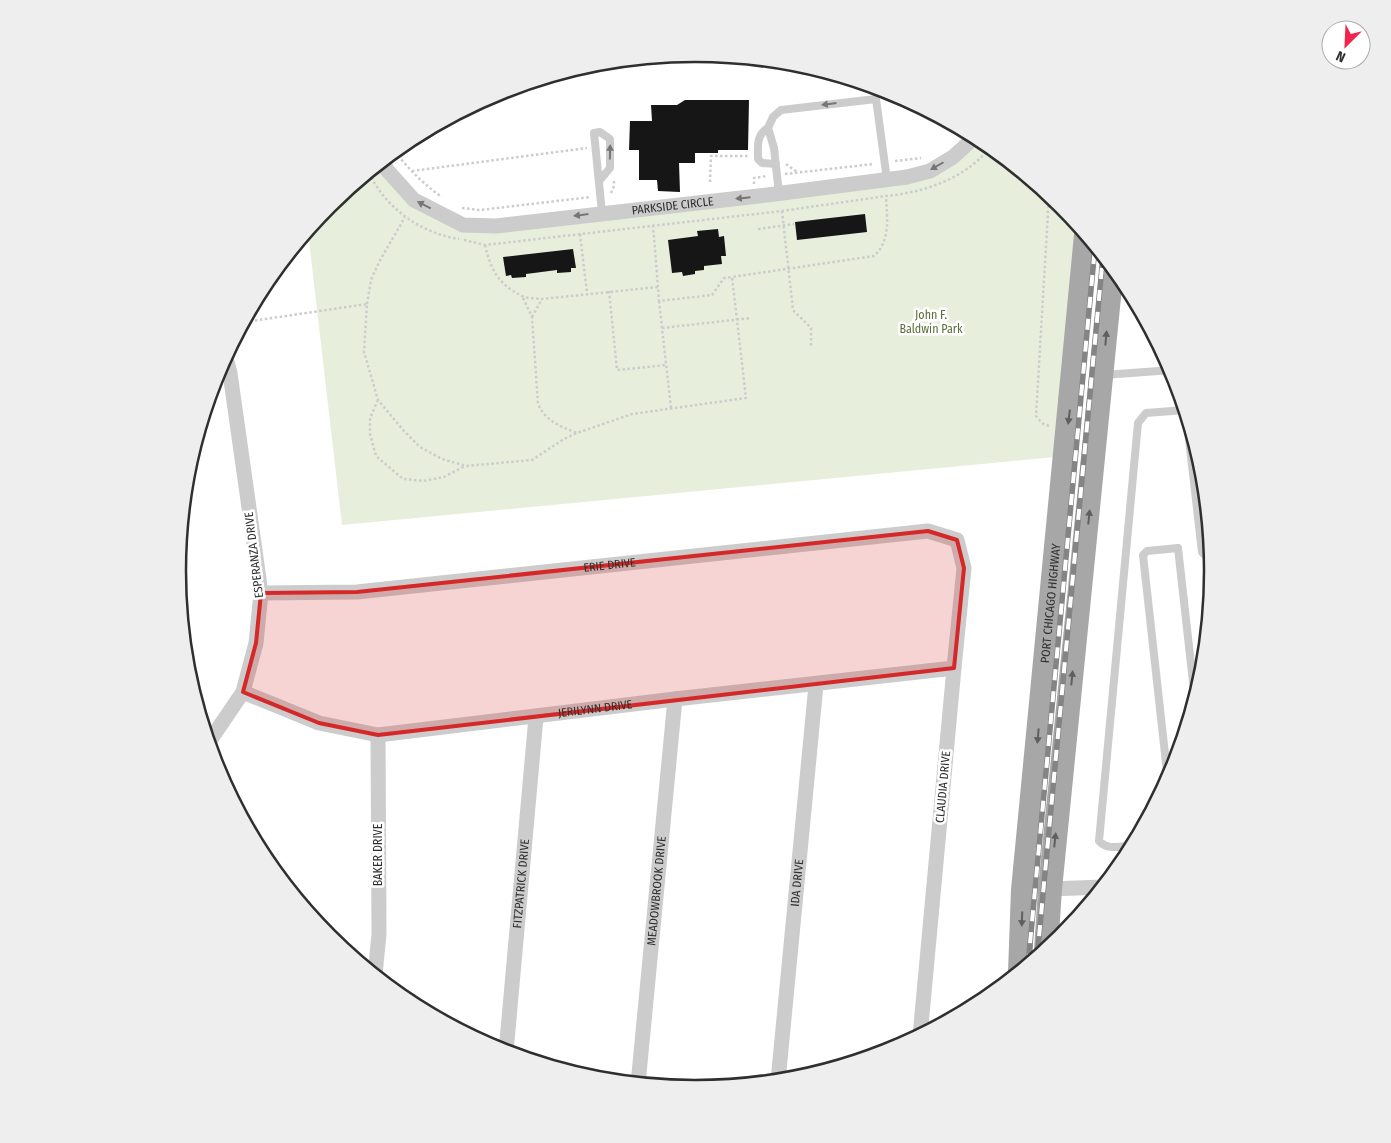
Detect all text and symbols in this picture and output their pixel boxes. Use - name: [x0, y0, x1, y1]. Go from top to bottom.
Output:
- north arrow: [1321, 20, 1371, 70]
- text: N: [1334, 47, 1348, 66]
- one-way arrow: [820, 100, 836, 108]
- one-way arrow: [606, 144, 614, 160]
- one-way arrow: [930, 162, 943, 171]
- street label: PARKSIDE CIRCLE: [631, 194, 715, 217]
- one-way arrow: [734, 194, 750, 202]
- one-way arrow: [417, 201, 431, 209]
- one-way arrow: [573, 212, 589, 220]
- park label: John F. Baldwin Park: [899, 308, 963, 336]
- one-way arrow: [1102, 329, 1110, 345]
- one-way arrow: [1065, 410, 1073, 426]
- one-way arrow: [1085, 508, 1093, 524]
- street label: ESPERANZA DRIVE: [242, 511, 266, 599]
- street label: PORT CHICAGO HIGHWAY: [1038, 543, 1063, 664]
- street label: ERIE DRIVE: [583, 555, 637, 575]
- one-way arrow: [1068, 670, 1076, 686]
- street label: JERILYNN DRIVE: [557, 697, 633, 720]
- one-way arrow: [1034, 728, 1042, 744]
- street label: CLAUDIA DRIVE: [933, 750, 953, 824]
- street label: BAKER DRIVE: [371, 823, 385, 886]
- one-way arrow: [1051, 832, 1059, 848]
- street label: MEADOWBROOK DRIVE: [644, 835, 669, 946]
- street label: FITZPATRICK DRIVE: [510, 838, 532, 929]
- street label: IDA DRIVE: [788, 858, 806, 907]
- one-way arrow: [1018, 911, 1026, 927]

